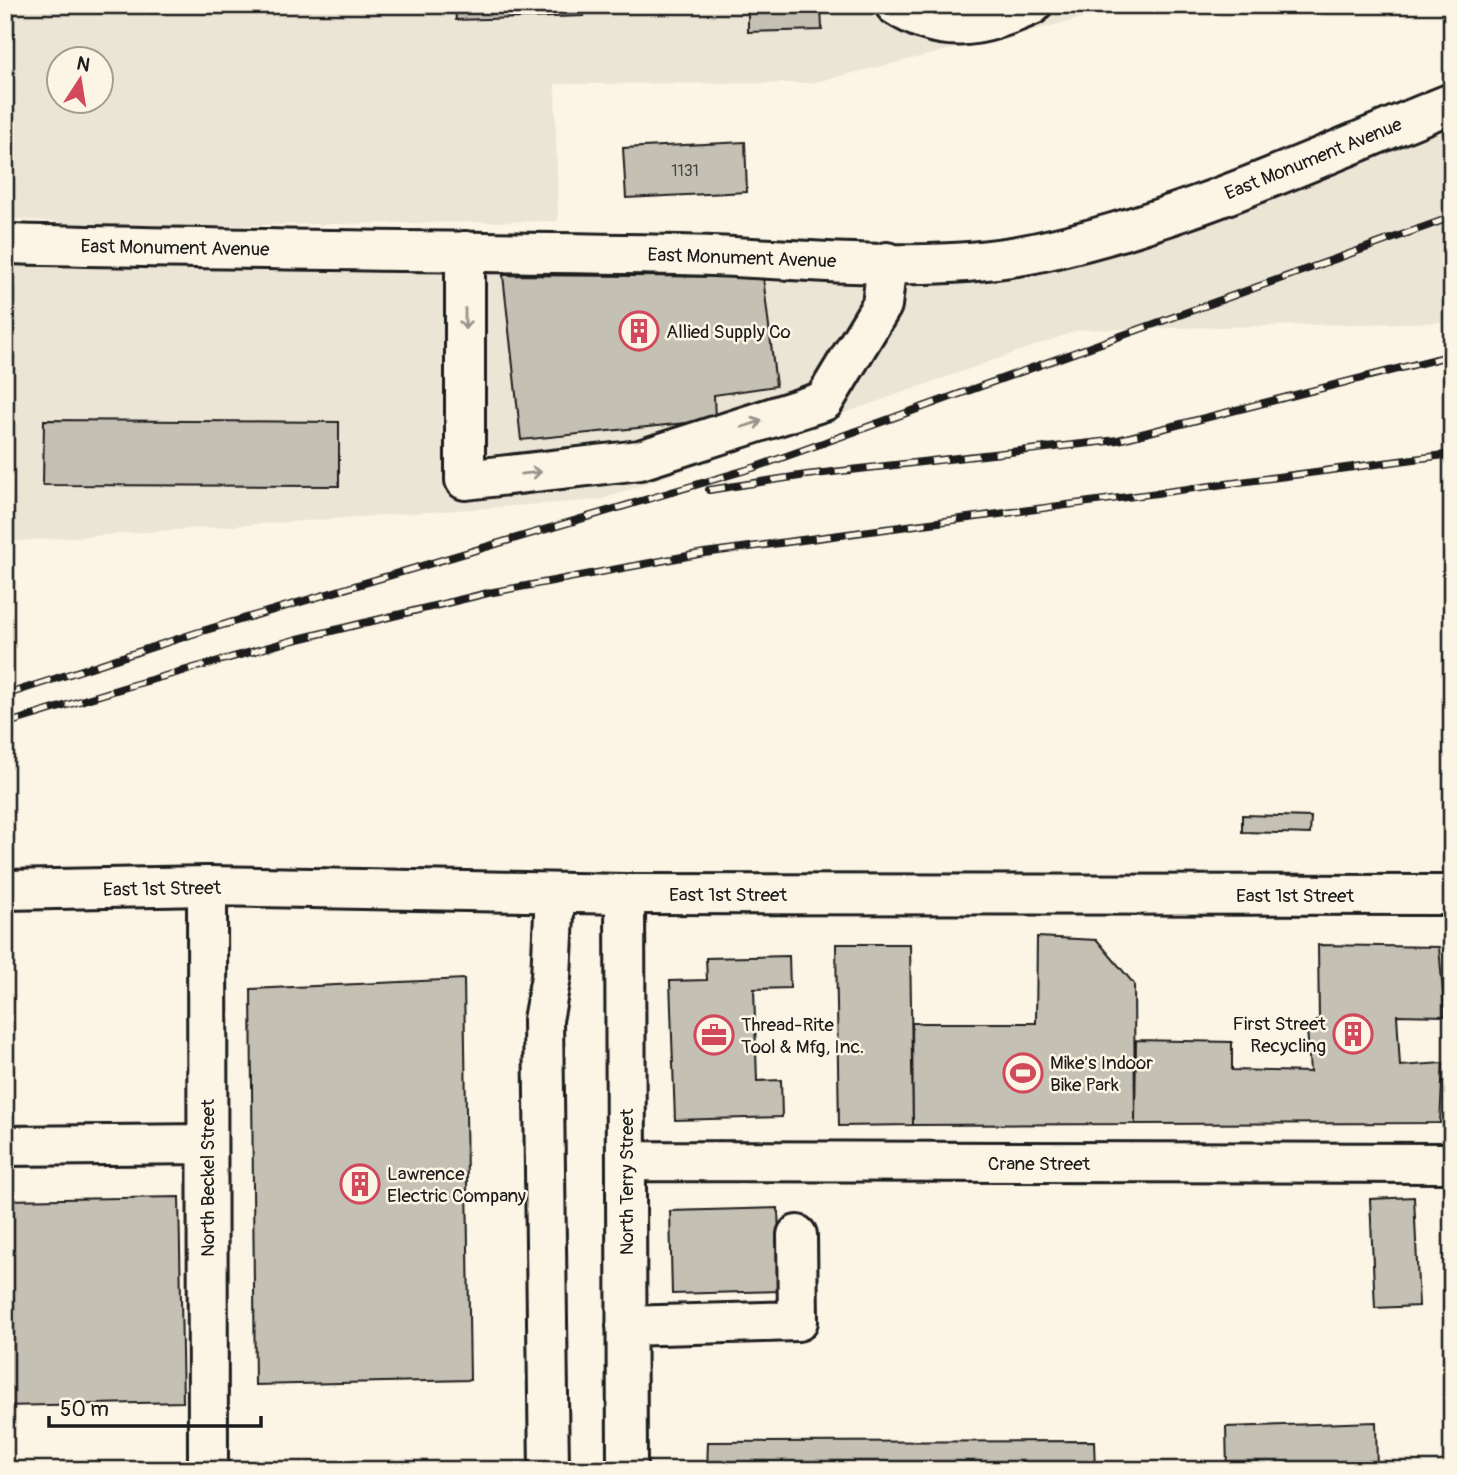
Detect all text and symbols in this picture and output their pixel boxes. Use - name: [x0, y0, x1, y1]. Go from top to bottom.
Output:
- north arrow: [46, 46, 116, 116]
- text: N: [75, 51, 92, 77]
- street label: East Monument Avenue: [1221, 112, 1406, 205]
- house number: 1131: [671, 161, 699, 181]
- street label: East Monument Avenue: [80, 234, 270, 262]
- street label: East Monument Avenue: [647, 243, 837, 273]
- one-way arrow: [458, 308, 472, 331]
- building icon: Allied Supply Co: [618, 310, 660, 352]
- place label: Allied Supply Co: [666, 320, 791, 344]
- one-way arrow: [741, 417, 763, 429]
- one-way arrow: [519, 466, 542, 479]
- street label: East 1st Street: [103, 876, 222, 902]
- street label: East 1st Street: [669, 883, 787, 907]
- street label: East 1st Street: [1236, 884, 1354, 908]
- place label: First Street Recycling: [1233, 1012, 1326, 1058]
- place label: Thread-Rite Tool & Mfg, Inc.: [741, 1013, 864, 1059]
- building icon: First Street Recycling: [1332, 1013, 1374, 1055]
- office icon: Thread-Rite Tool & Mfg, Inc.: [693, 1014, 735, 1056]
- place label: Mike's Indoor Bike Park: [1050, 1051, 1153, 1097]
- sports icon: Mike's Indoor Bike Park: [1002, 1052, 1044, 1094]
- street label: North Beckel Street: [196, 1099, 220, 1257]
- street label: North Terry Street: [615, 1108, 639, 1255]
- street label: Crane Street: [988, 1152, 1091, 1176]
- place label: Lawrence Electric Company: [387, 1162, 526, 1208]
- building icon: Lawrence Electric Company: [339, 1163, 381, 1205]
- scale bar: [49, 1384, 261, 1428]
- text: 50 m: [60, 1396, 109, 1423]

